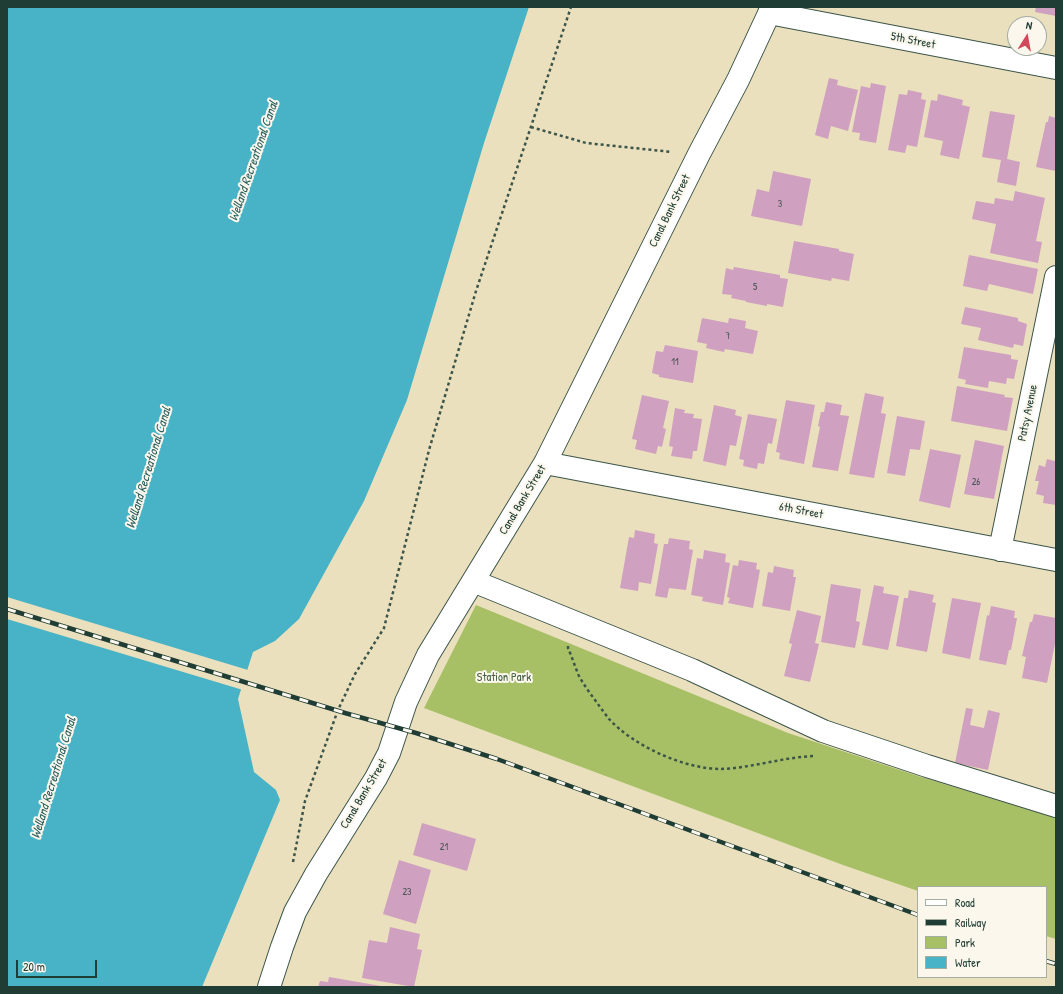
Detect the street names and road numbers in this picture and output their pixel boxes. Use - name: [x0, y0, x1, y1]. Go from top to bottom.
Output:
- street label: 5th Street: [890, 30, 936, 52]
- street label: Canal Bank Street: [646, 172, 694, 250]
- street label: Patsy Avenue: [1015, 383, 1041, 443]
- street label: Canal Bank Street: [496, 462, 550, 538]
- street label: 6th Street: [778, 500, 824, 522]
- street label: Canal Bank Street: [337, 756, 391, 832]

